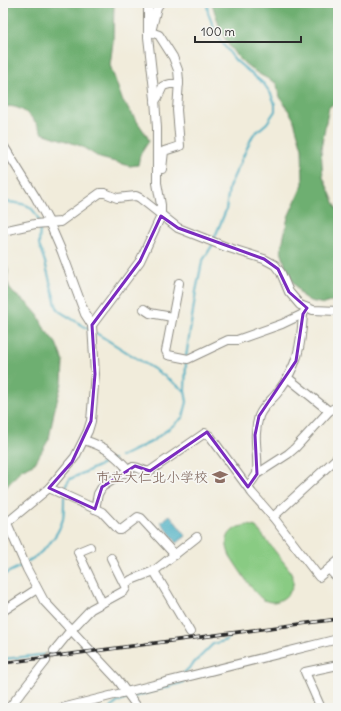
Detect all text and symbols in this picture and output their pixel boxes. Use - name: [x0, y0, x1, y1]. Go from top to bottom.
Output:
- scale bar: [195, 18, 301, 44]
- text: 100 m: [201, 24, 235, 39]
- place label: 市立大仁北小学校: [96, 468, 208, 486]
- school or university icon: 市立大仁北小学校: [211, 468, 229, 486]

